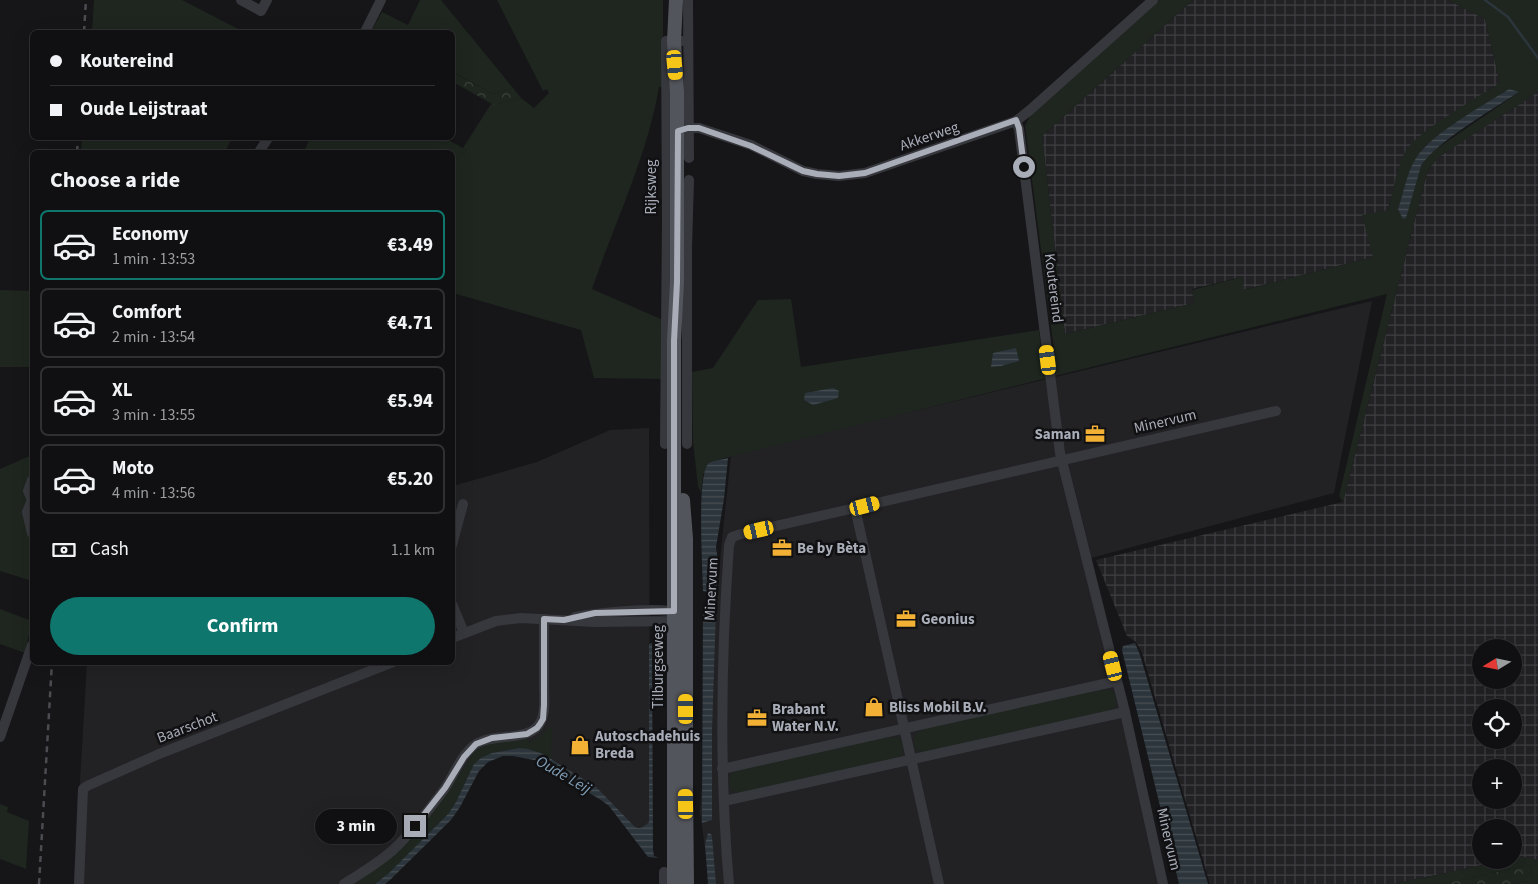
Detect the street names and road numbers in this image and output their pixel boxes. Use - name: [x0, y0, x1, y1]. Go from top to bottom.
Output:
- street label: Akkerweg: [897, 116, 962, 156]
- street label: Rijksweg: [641, 159, 662, 215]
- street label: Koutereind: [1039, 252, 1068, 324]
- street label: Minervum: [1132, 404, 1198, 439]
- street label: Minervum: [699, 557, 724, 621]
- street label: Tilburgseweg: [648, 625, 669, 709]
- street label: Baarschot: [154, 706, 221, 749]
- street label: Minervum: [1151, 806, 1186, 872]

